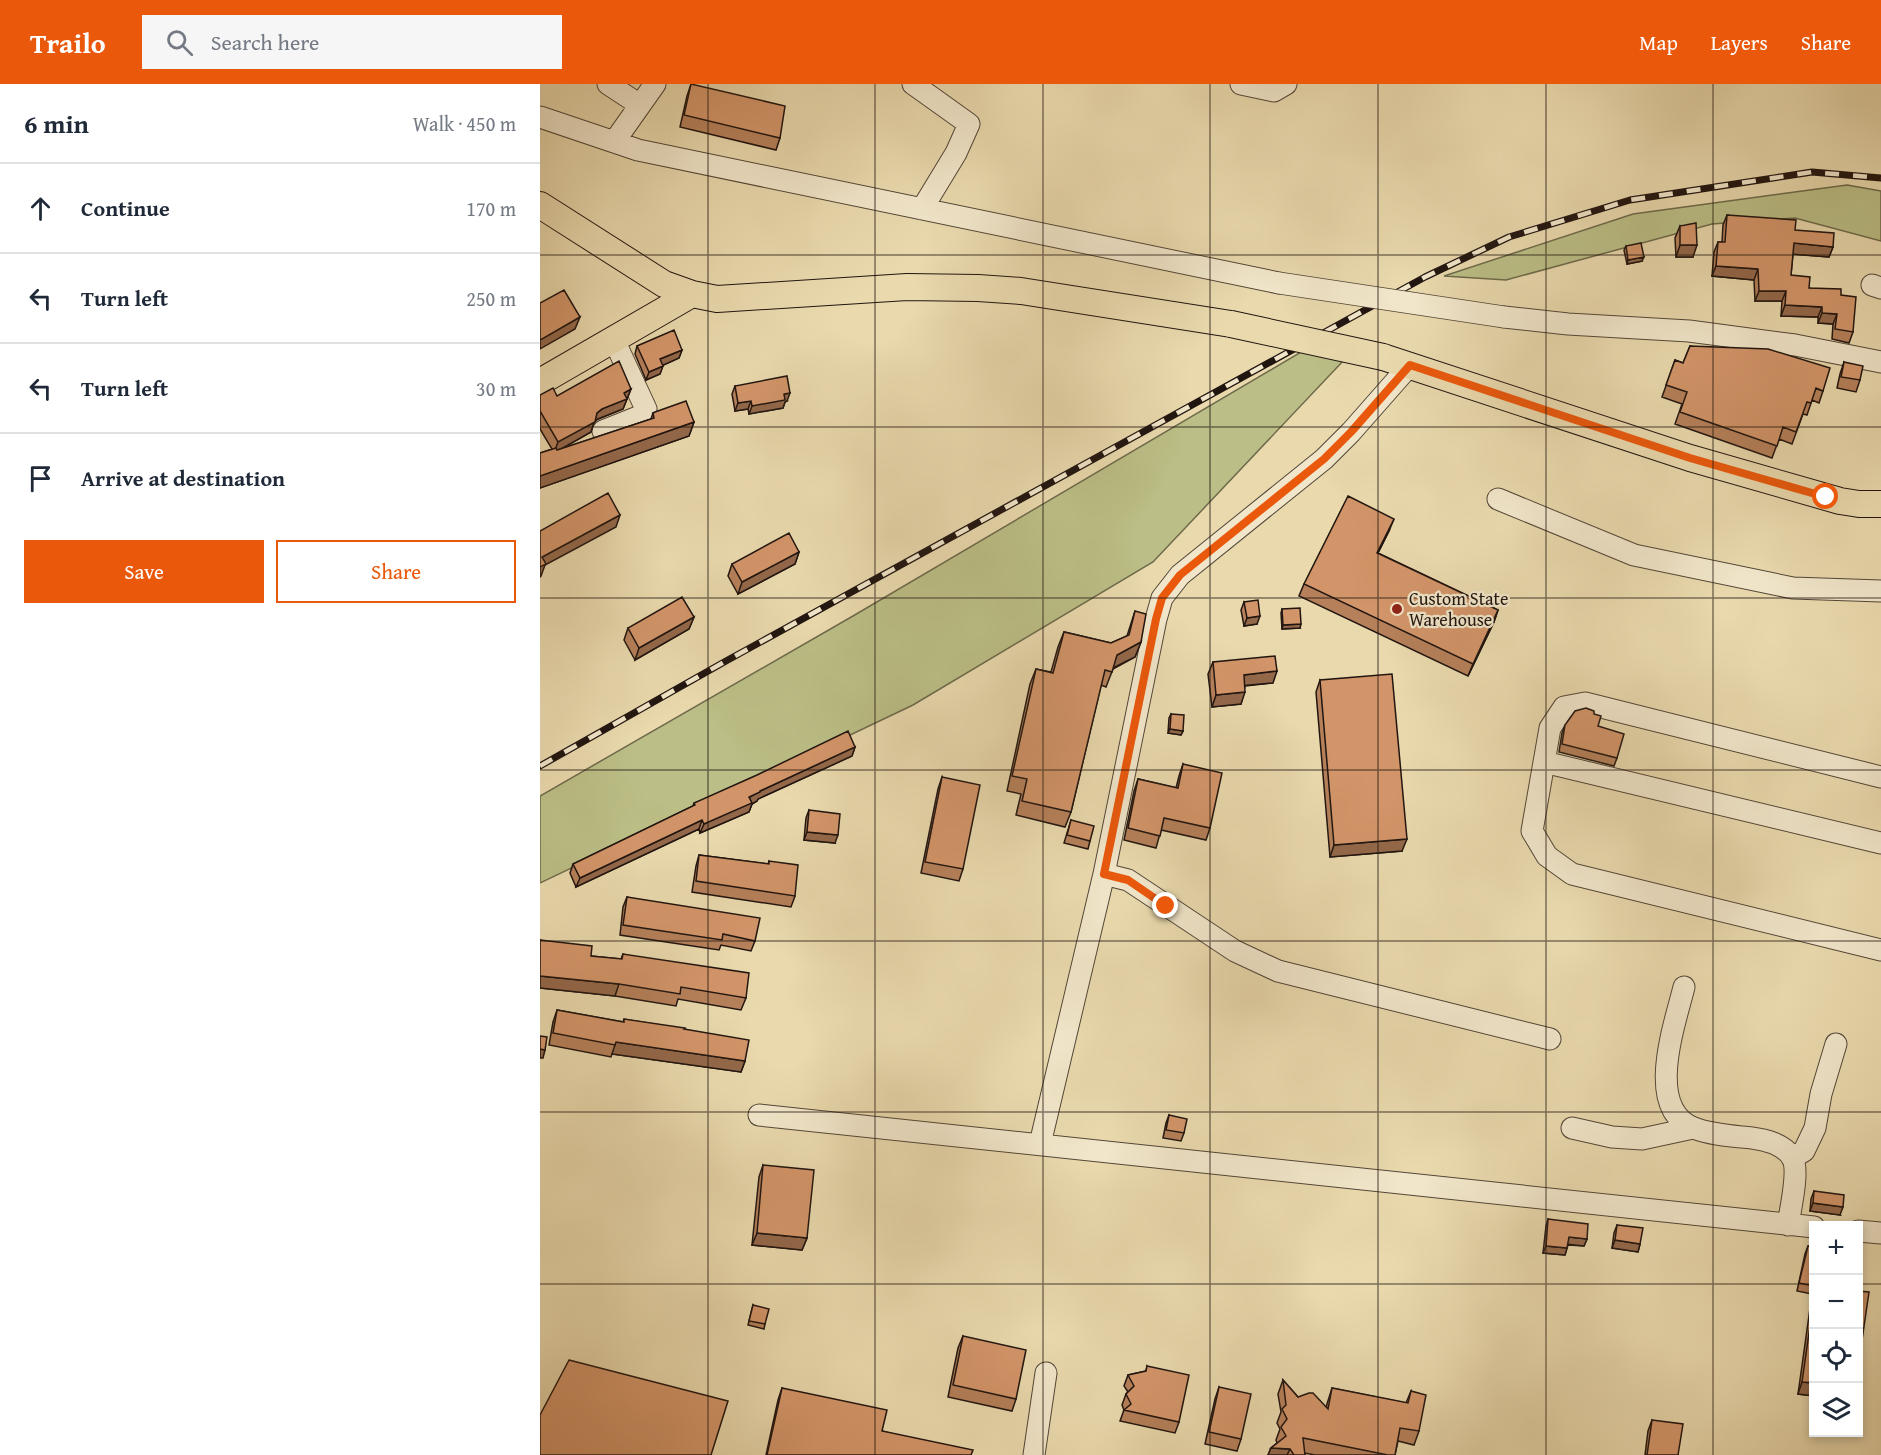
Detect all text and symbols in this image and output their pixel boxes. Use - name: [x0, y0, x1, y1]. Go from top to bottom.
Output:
- search box: [142, 15, 562, 69]
- text: Trailo: [30, 22, 106, 63]
- icon: search: [163, 26, 196, 59]
- text: Search here: [211, 26, 319, 58]
- text: Map: [1639, 27, 1678, 58]
- text: Layers: [1711, 27, 1768, 58]
- text: Share: [1801, 27, 1851, 58]
- text: 6 min: [24, 104, 89, 143]
- text: Walk · 450 m: [413, 109, 516, 138]
- icon: ahead: [24, 192, 57, 225]
- text: Continue: [81, 192, 170, 224]
- text: 170 m: [466, 194, 516, 223]
- icon: left: [24, 282, 57, 315]
- text: Turn left: [81, 282, 168, 314]
- text: 250 m: [466, 284, 516, 313]
- icon: left: [24, 372, 57, 405]
- text: Turn left: [81, 372, 168, 404]
- text: 30 m: [476, 374, 516, 403]
- icon: arrive: [24, 462, 57, 495]
- text: Arrive at destination: [81, 462, 285, 494]
- route start: [1812, 483, 1838, 509]
- button: Save: [24, 540, 264, 603]
- button: Share: [276, 540, 516, 603]
- place label: Custom State Warehouse: [1409, 585, 1508, 633]
- marker: Custom State Warehouse: [1390, 602, 1404, 616]
- route end: [1152, 892, 1178, 918]
- map controls: [1809, 1221, 1863, 1437]
- button: +: [1809, 1221, 1863, 1275]
- button: −: [1809, 1275, 1863, 1329]
- button: locate: [1809, 1329, 1863, 1383]
- button: layers: [1809, 1383, 1863, 1437]

